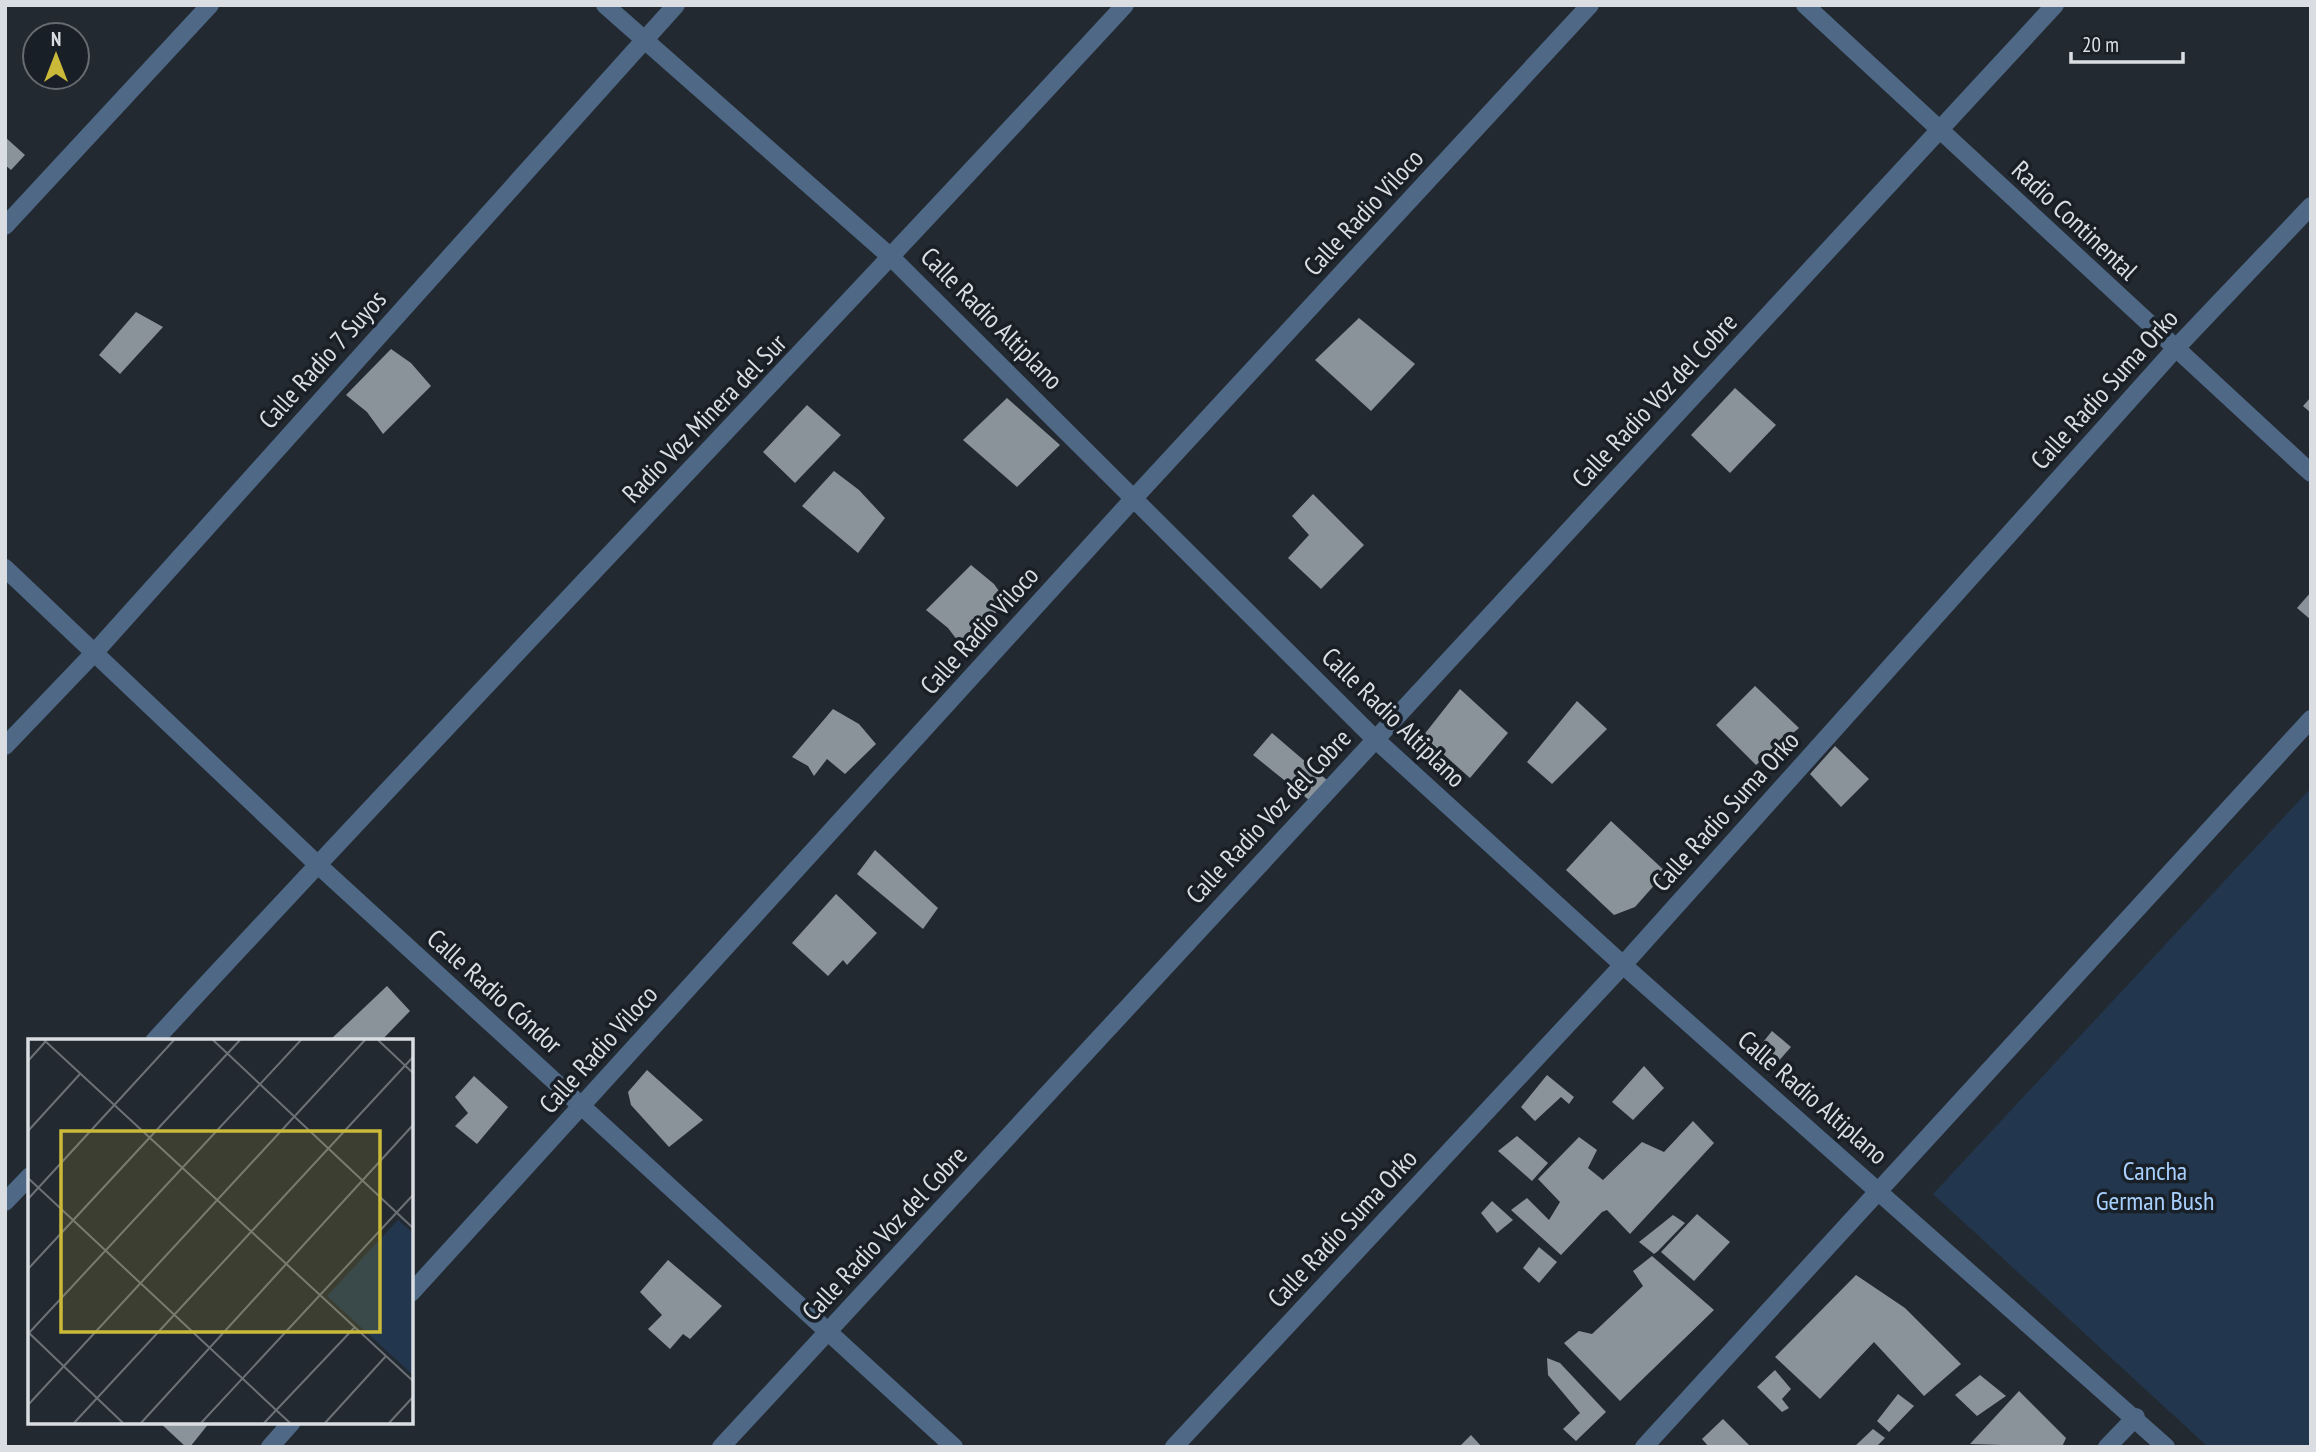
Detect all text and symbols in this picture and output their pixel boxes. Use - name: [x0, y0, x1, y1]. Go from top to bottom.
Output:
- north arrow: [21, 21, 91, 91]
- scale bar: [2071, 21, 2183, 65]
- text: N: [51, 27, 61, 51]
- text: 20 m: [2082, 31, 2119, 58]
- street label: Calle Radio Viloco: [1296, 142, 1430, 282]
- street label: Radio Continental: [2005, 153, 2145, 287]
- street label: Calle Radio Altiplano: [914, 240, 1070, 396]
- street label: Calle Radio 7 Suyos: [251, 283, 393, 435]
- street label: Calle Radio Suma Orko: [2023, 302, 2185, 476]
- street label: Calle Radio Voz del Cobre: [1564, 306, 1744, 494]
- street label: Radio Voz Minera del Sur: [615, 327, 793, 509]
- street label: Calle Radio Viloco: [913, 559, 1045, 701]
- street label: Calle Radio Altiplano: [1315, 640, 1473, 794]
- street label: Calle Radio Voz del Cobre: [1178, 722, 1358, 910]
- street label: Calle Radio Suma Orko: [1644, 724, 1806, 898]
- street label: Calle Radio Cóndor: [421, 922, 569, 1060]
- street label: Calle Radio Viloco: [532, 978, 664, 1120]
- street label: Calle Radio Altiplano: [1731, 1023, 1895, 1171]
- inset map: [28, 1039, 413, 1424]
- street label: Calle Radio Voz del Cobre: [794, 1139, 974, 1327]
- street label: Calle Radio Suma Orko: [1260, 1142, 1424, 1314]
- park label: Cancha German Bush: [2096, 1154, 2214, 1217]

